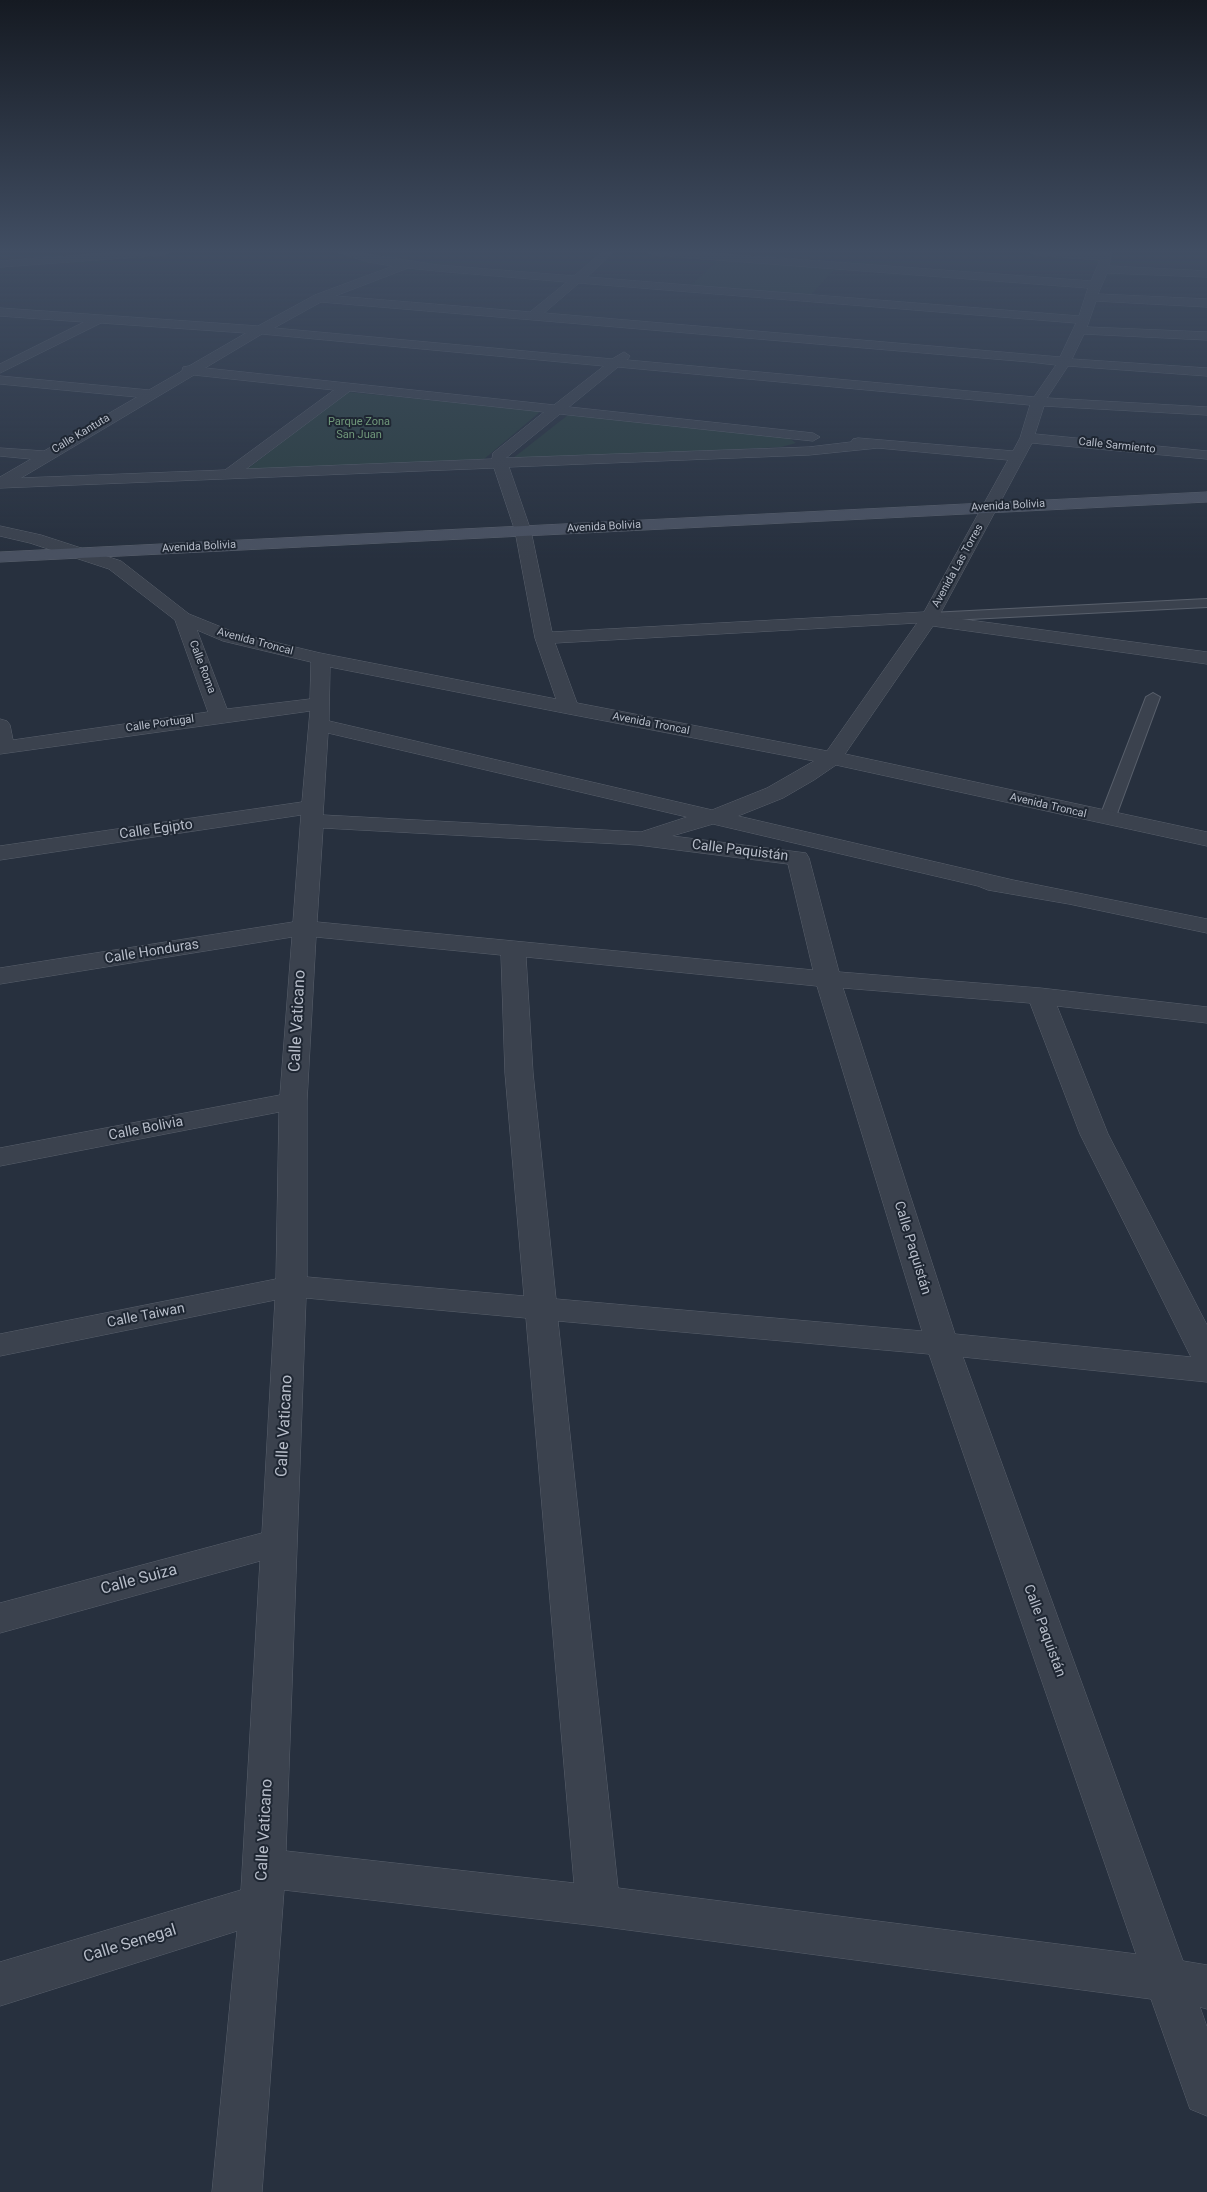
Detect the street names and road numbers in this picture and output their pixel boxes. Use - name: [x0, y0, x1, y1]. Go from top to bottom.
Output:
- street label: Calle Kantuta: [50, 412, 112, 456]
- street label: Calle Sarmiento: [1078, 435, 1156, 457]
- street label: Avenida Bolivia: [971, 497, 1045, 515]
- street label: Avenida Bolivia: [567, 518, 641, 536]
- street label: Avenida Las Torres: [930, 522, 986, 610]
- street label: Avenida Bolivia: [162, 538, 236, 556]
- street label: Avenida Troncal: [216, 626, 294, 658]
- street label: Calle Roma: [186, 639, 218, 695]
- street label: Avenida Troncal: [611, 710, 691, 738]
- street label: Calle Portugal: [125, 713, 195, 735]
- street label: Avenida Troncal: [1008, 791, 1088, 821]
- street label: Calle Egipto: [118, 817, 194, 843]
- street label: Calle Paquistán: [691, 837, 789, 865]
- street label: Calle Honduras: [104, 936, 200, 968]
- street label: Calle Vaticano: [286, 970, 310, 1072]
- street label: Calle Bolivia: [107, 1114, 185, 1144]
- street label: Calle Paquistán: [890, 1199, 934, 1297]
- street label: Calle Taiwan: [106, 1300, 186, 1332]
- street label: Calle Vaticano: [273, 1375, 297, 1477]
- street label: Calle Suiza: [99, 1561, 179, 1599]
- street label: Calle Paquistán: [1020, 1583, 1068, 1679]
- street label: Calle Vaticano: [253, 1779, 277, 1881]
- street label: Calle Senegal: [81, 1921, 179, 1967]

